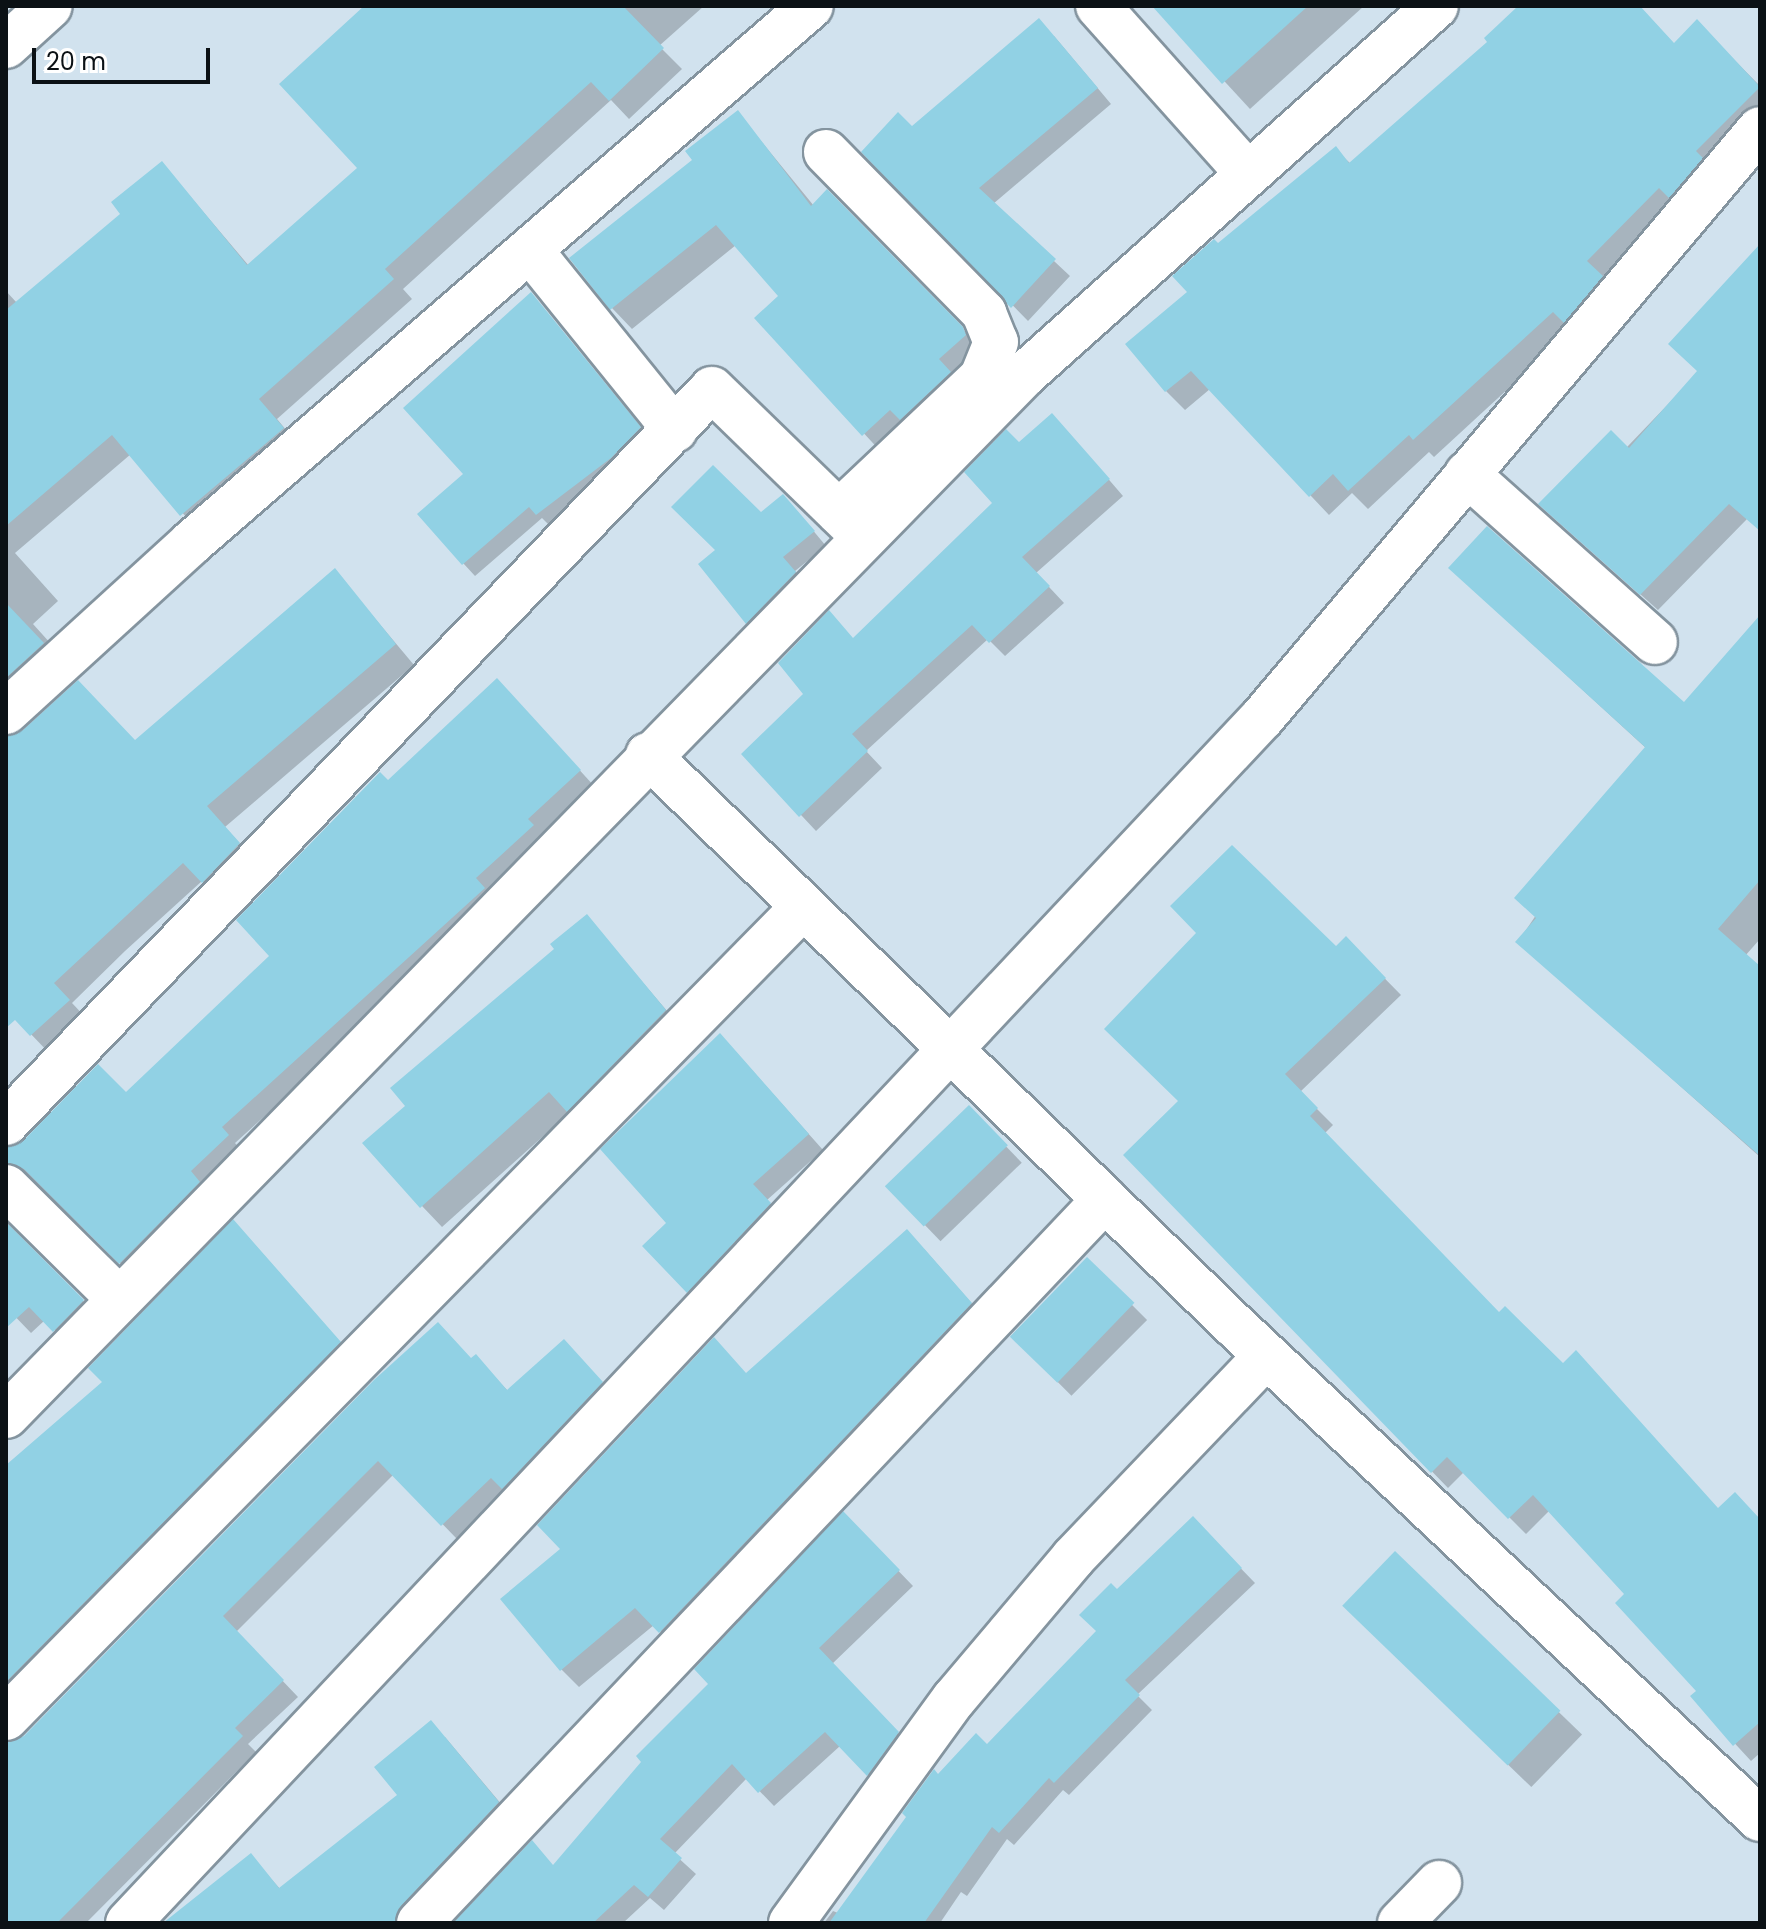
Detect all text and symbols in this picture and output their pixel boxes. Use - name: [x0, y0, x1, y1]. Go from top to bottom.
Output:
- scale bar: [36, 32, 214, 82]
- text: 20 m: [46, 45, 106, 78]

